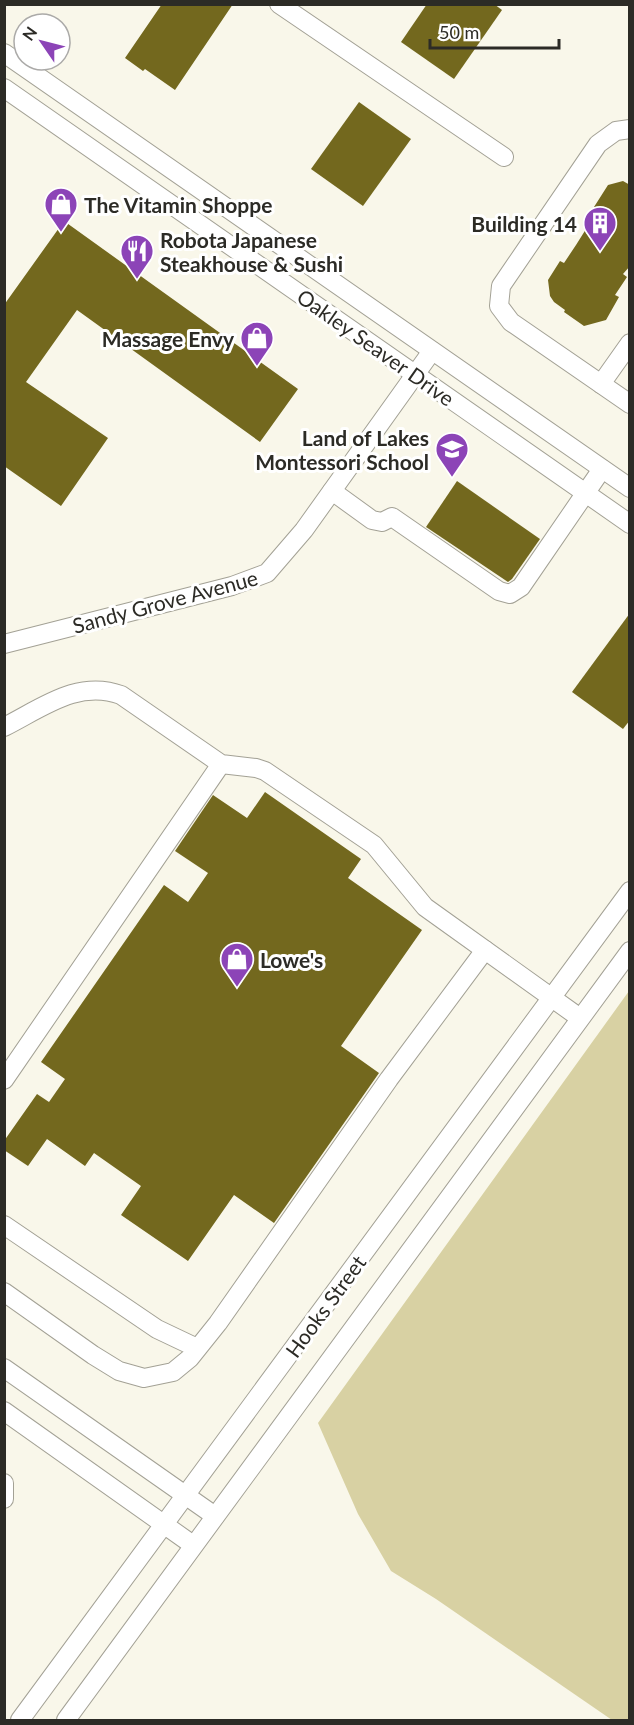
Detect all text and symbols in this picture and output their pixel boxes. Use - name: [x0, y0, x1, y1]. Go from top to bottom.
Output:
- north arrow: [12, 12, 72, 72]
- scale bar: [430, 12, 559, 50]
- text: 50 m: [439, 21, 479, 43]
- text: N: [18, 23, 41, 44]
- shop icon: The Vitamin Shoppe: [43, 186, 79, 233]
- place label: The Vitamin Shoppe: [84, 192, 272, 217]
- building icon: Building 14: [582, 205, 618, 252]
- place label: Building 14: [471, 211, 577, 236]
- place label: Robota Japanese Steakhouse & Sushi: [160, 227, 343, 276]
- restaurant icon: Robota Japanese Steakhouse & Sushi: [119, 233, 155, 280]
- street label: Oakley Seaver Drive: [293, 283, 459, 411]
- shop icon: Massage Envy: [239, 320, 275, 367]
- place label: Massage Envy: [102, 326, 235, 351]
- place label: Land of Lakes Montessori School: [255, 425, 429, 474]
- school or university icon: Land of Lakes Montessori School: [434, 431, 470, 478]
- street label: Sandy Grove Avenue: [70, 564, 260, 638]
- shop icon: Lowe's: [219, 941, 255, 988]
- place label: Lowe's: [260, 947, 323, 972]
- street label: Hooks Street: [280, 1250, 371, 1362]

